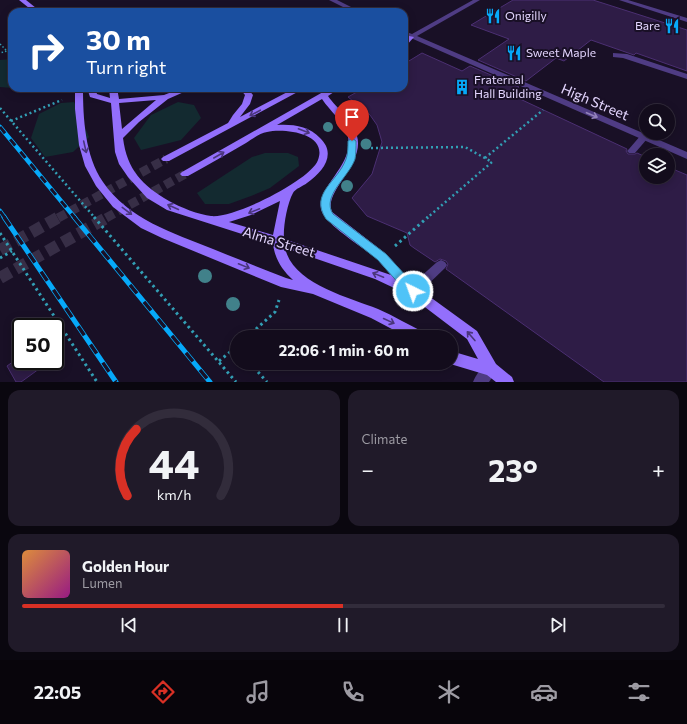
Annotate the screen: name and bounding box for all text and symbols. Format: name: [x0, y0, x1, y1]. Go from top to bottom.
restaurant icon: Onigilly: [484, 7, 502, 25]
place label: Onigilly: [505, 8, 547, 22]
restaurant icon: Bare: [663, 17, 681, 35]
place label: Bare: [635, 18, 660, 32]
text: 30 m: [86, 22, 151, 56]
icon: right: [20, 24, 72, 76]
restaurant icon: Sweet Maple: [505, 44, 523, 62]
place label: Sweet Maple: [526, 45, 596, 59]
text: Turn right: [86, 56, 166, 78]
place label: Fraternal Hall Building: [474, 72, 542, 100]
building icon: Fraternal Hall Building: [453, 78, 471, 96]
street label: High Street: [559, 80, 632, 124]
pin: [335, 100, 369, 141]
map controls: [639, 104, 675, 184]
button: search: [639, 104, 675, 140]
icon: arrive: [341, 106, 363, 128]
one-way arrow: [249, 110, 261, 117]
one-way arrow: [586, 112, 598, 119]
one-way arrow: [298, 128, 310, 136]
one-way arrow: [82, 140, 89, 153]
button: layers: [639, 148, 675, 184]
one-way arrow: [213, 151, 225, 159]
one-way arrow: [167, 203, 179, 210]
one-way arrow: [121, 207, 132, 215]
one-way arrow: [248, 207, 260, 215]
street label: Alma Street: [241, 222, 318, 261]
one-way arrow: [238, 263, 250, 271]
position arrow: [392, 270, 434, 312]
one-way arrow: [372, 271, 384, 278]
speed limit sign: 50: [12, 318, 64, 370]
one-way arrow: [382, 318, 394, 325]
one-way arrow: [466, 331, 475, 341]
text: 22:06 · 1 min · 60 m: [279, 341, 409, 359]
text: Climate: [362, 431, 407, 447]
text: 44: [148, 437, 199, 488]
text: 23°: [488, 451, 538, 488]
text: −: [362, 456, 374, 483]
text: +: [652, 456, 665, 483]
text: km/h: [156, 485, 191, 503]
text: Golden Hour: [82, 557, 169, 575]
text: Lumen: [82, 575, 122, 591]
icon: previous: [118, 614, 140, 636]
icon: pause: [332, 614, 354, 636]
icon: next: [547, 614, 569, 636]
icon: directions: [149, 678, 177, 706]
icon: music: [244, 678, 272, 706]
icon: phone: [339, 678, 367, 706]
icon: climate: [435, 678, 463, 706]
icon: car: [530, 678, 558, 706]
icon: filters: [625, 678, 653, 706]
text: 22:05: [34, 681, 81, 703]

